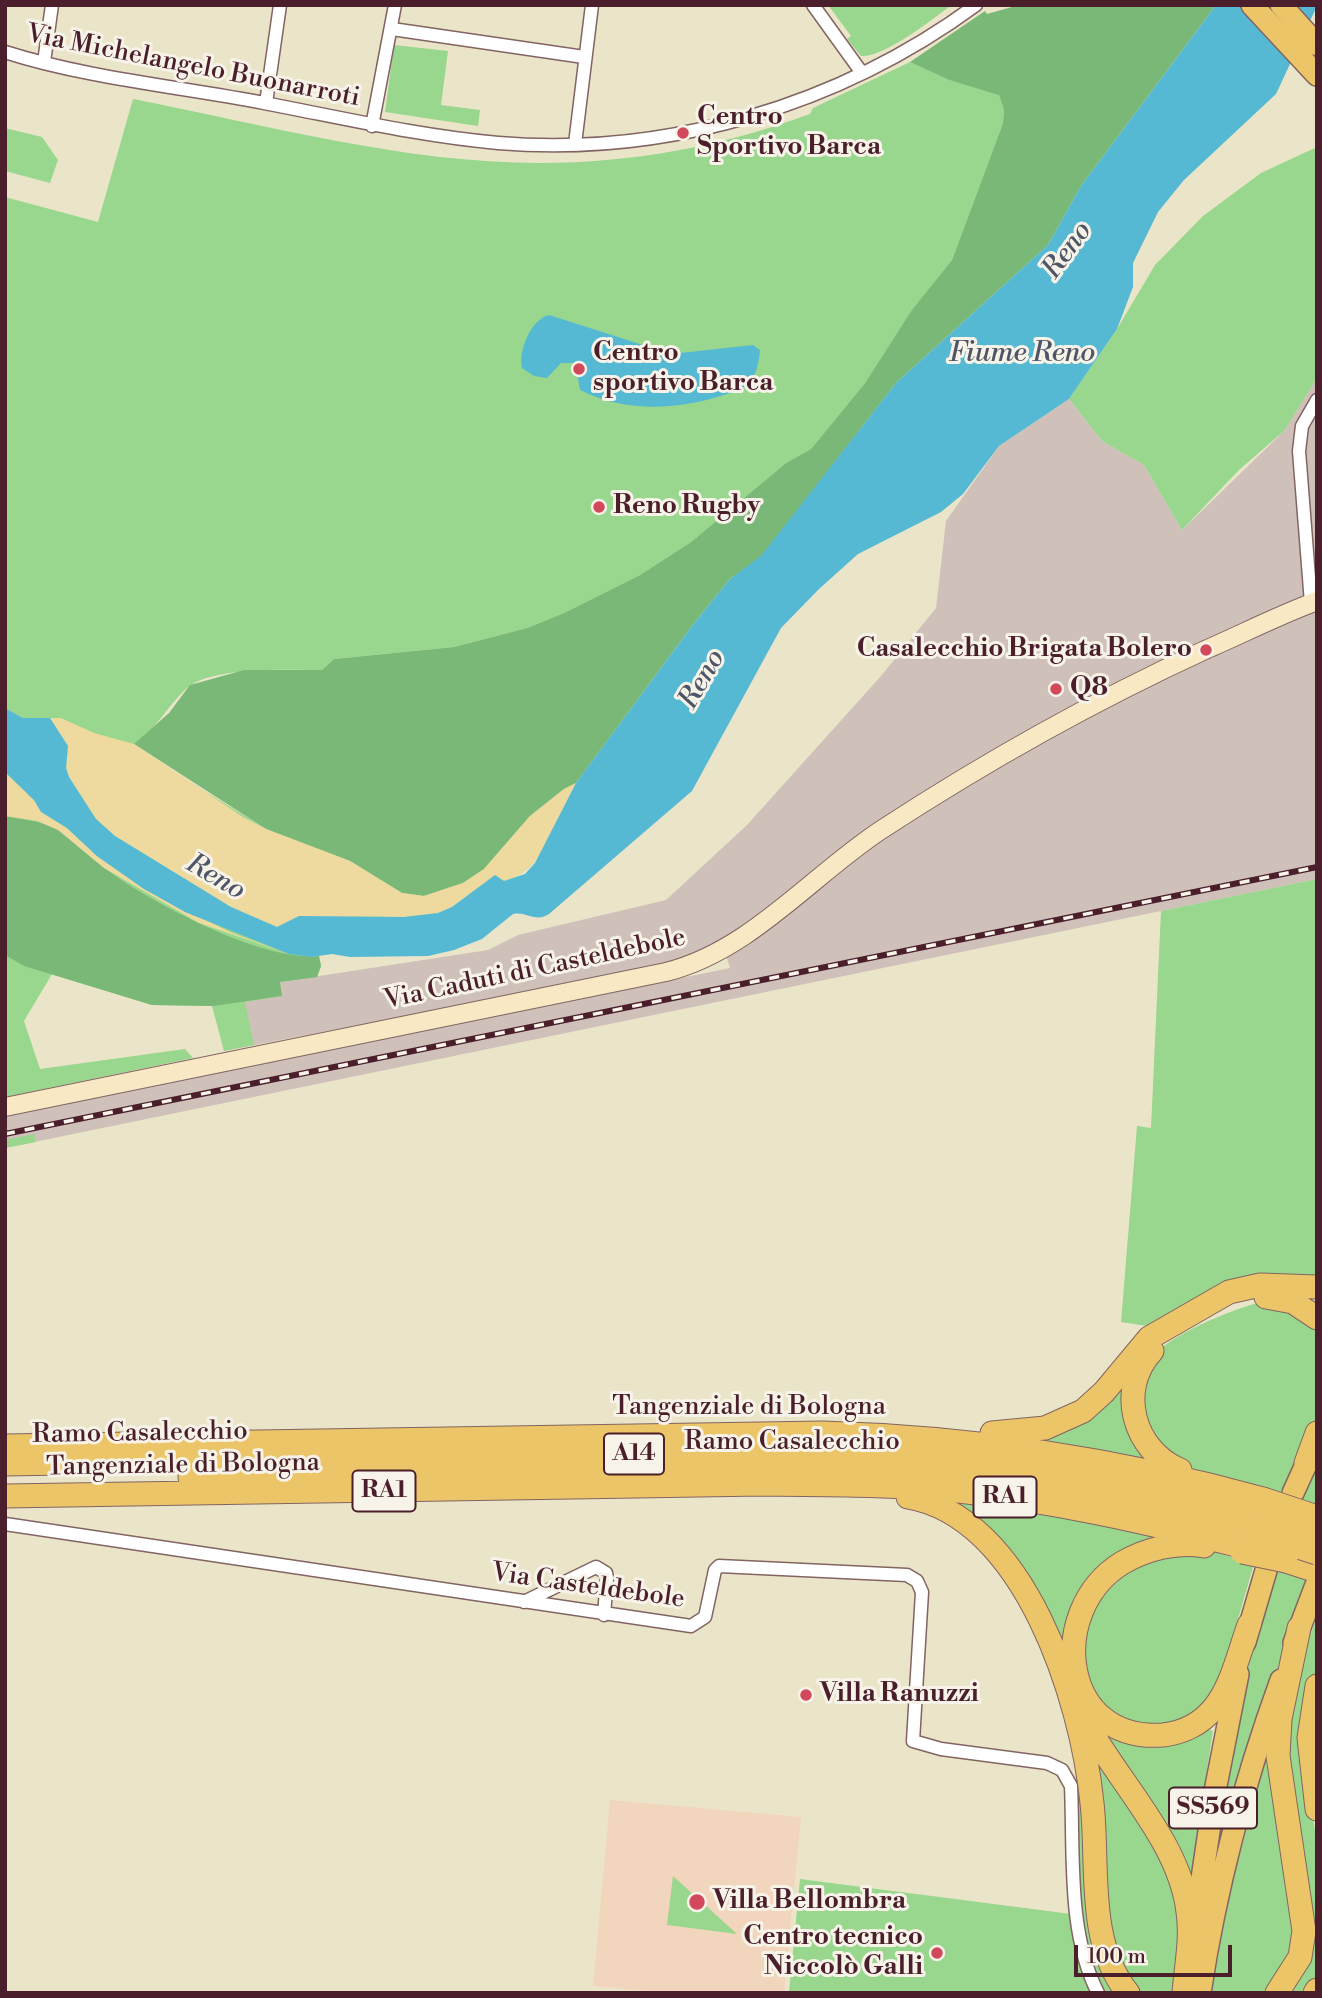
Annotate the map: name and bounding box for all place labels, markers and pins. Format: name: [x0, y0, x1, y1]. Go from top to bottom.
place label: Centro Sportivo Barca: [697, 102, 881, 164]
marker: Centro Sportivo Barca: [675, 125, 691, 141]
place label: Centro sportivo Barca: [593, 338, 773, 400]
marker: Centro sportivo Barca: [571, 361, 587, 377]
place label: Reno Rugby: [613, 491, 760, 523]
marker: Reno Rugby: [591, 499, 607, 515]
place label: Casalecchio Brigata Bolero: [857, 634, 1192, 666]
marker: Casalecchio Brigata Bolero: [1198, 642, 1214, 658]
place label: Q8: [1070, 673, 1108, 705]
marker: Q8: [1048, 681, 1064, 697]
place label: Villa Ranuzzi: [820, 1679, 979, 1711]
marker: Villa Ranuzzi: [798, 1687, 814, 1703]
place label: Villa Bellombra: [713, 1886, 906, 1918]
marker: Villa Bellombra: [687, 1892, 707, 1912]
place label: Centro tecnico Niccolò Galli: [743, 1922, 923, 1983]
marker: Centro tecnico Niccolò Galli: [929, 1945, 945, 1961]

